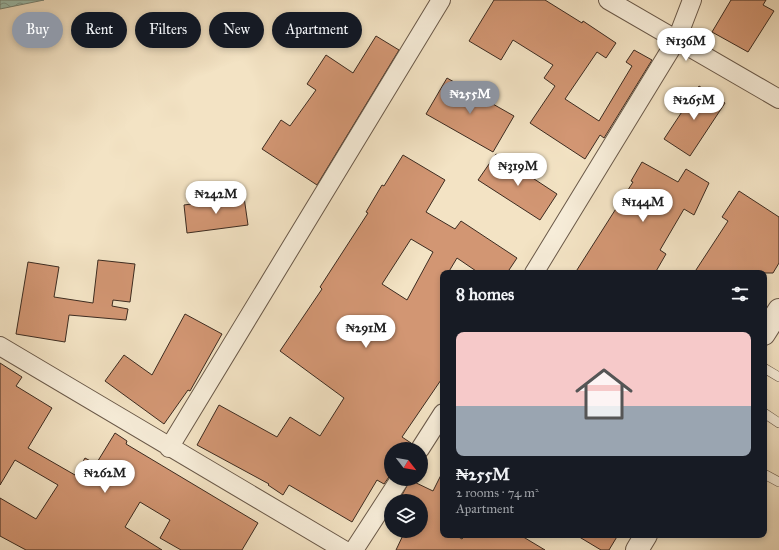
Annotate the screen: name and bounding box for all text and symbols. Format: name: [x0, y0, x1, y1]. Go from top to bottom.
chip: Buy: [12, 12, 63, 48]
chip: Rent: [71, 12, 127, 48]
chip: Filters: [135, 12, 201, 48]
chip: New: [209, 12, 264, 48]
chip: Apartment: [272, 12, 362, 48]
pin: ₦136M: [658, 28, 714, 62]
text: ₦136M: [666, 33, 706, 49]
pin: ₦255M: [442, 81, 498, 115]
text: ₦255M: [449, 86, 491, 102]
pin: ₦265M: [666, 87, 722, 121]
text: ₦265M: [673, 92, 715, 108]
pin: ₦319M: [490, 153, 546, 187]
text: ₦319M: [498, 158, 538, 174]
pin: ₦242M: [188, 181, 244, 215]
text: ₦242M: [195, 186, 237, 202]
pin: ₦144M: [615, 189, 671, 223]
text: ₦144M: [622, 194, 664, 210]
icon: filters: [729, 283, 751, 305]
text: 8 homes: [456, 284, 514, 305]
pin: ₦291M: [338, 315, 394, 349]
text: ₦291M: [345, 320, 387, 336]
icon: home: [568, 358, 640, 430]
north arrow: [384, 442, 428, 486]
map controls: [384, 442, 428, 538]
pin: ₦262M: [77, 460, 133, 494]
text: ₦255M: [456, 464, 510, 485]
text: ₦262M: [84, 465, 126, 481]
text: 2 rooms · 74 m²: [456, 485, 539, 501]
button: layers: [384, 494, 428, 538]
text: Apartment: [456, 501, 514, 517]

